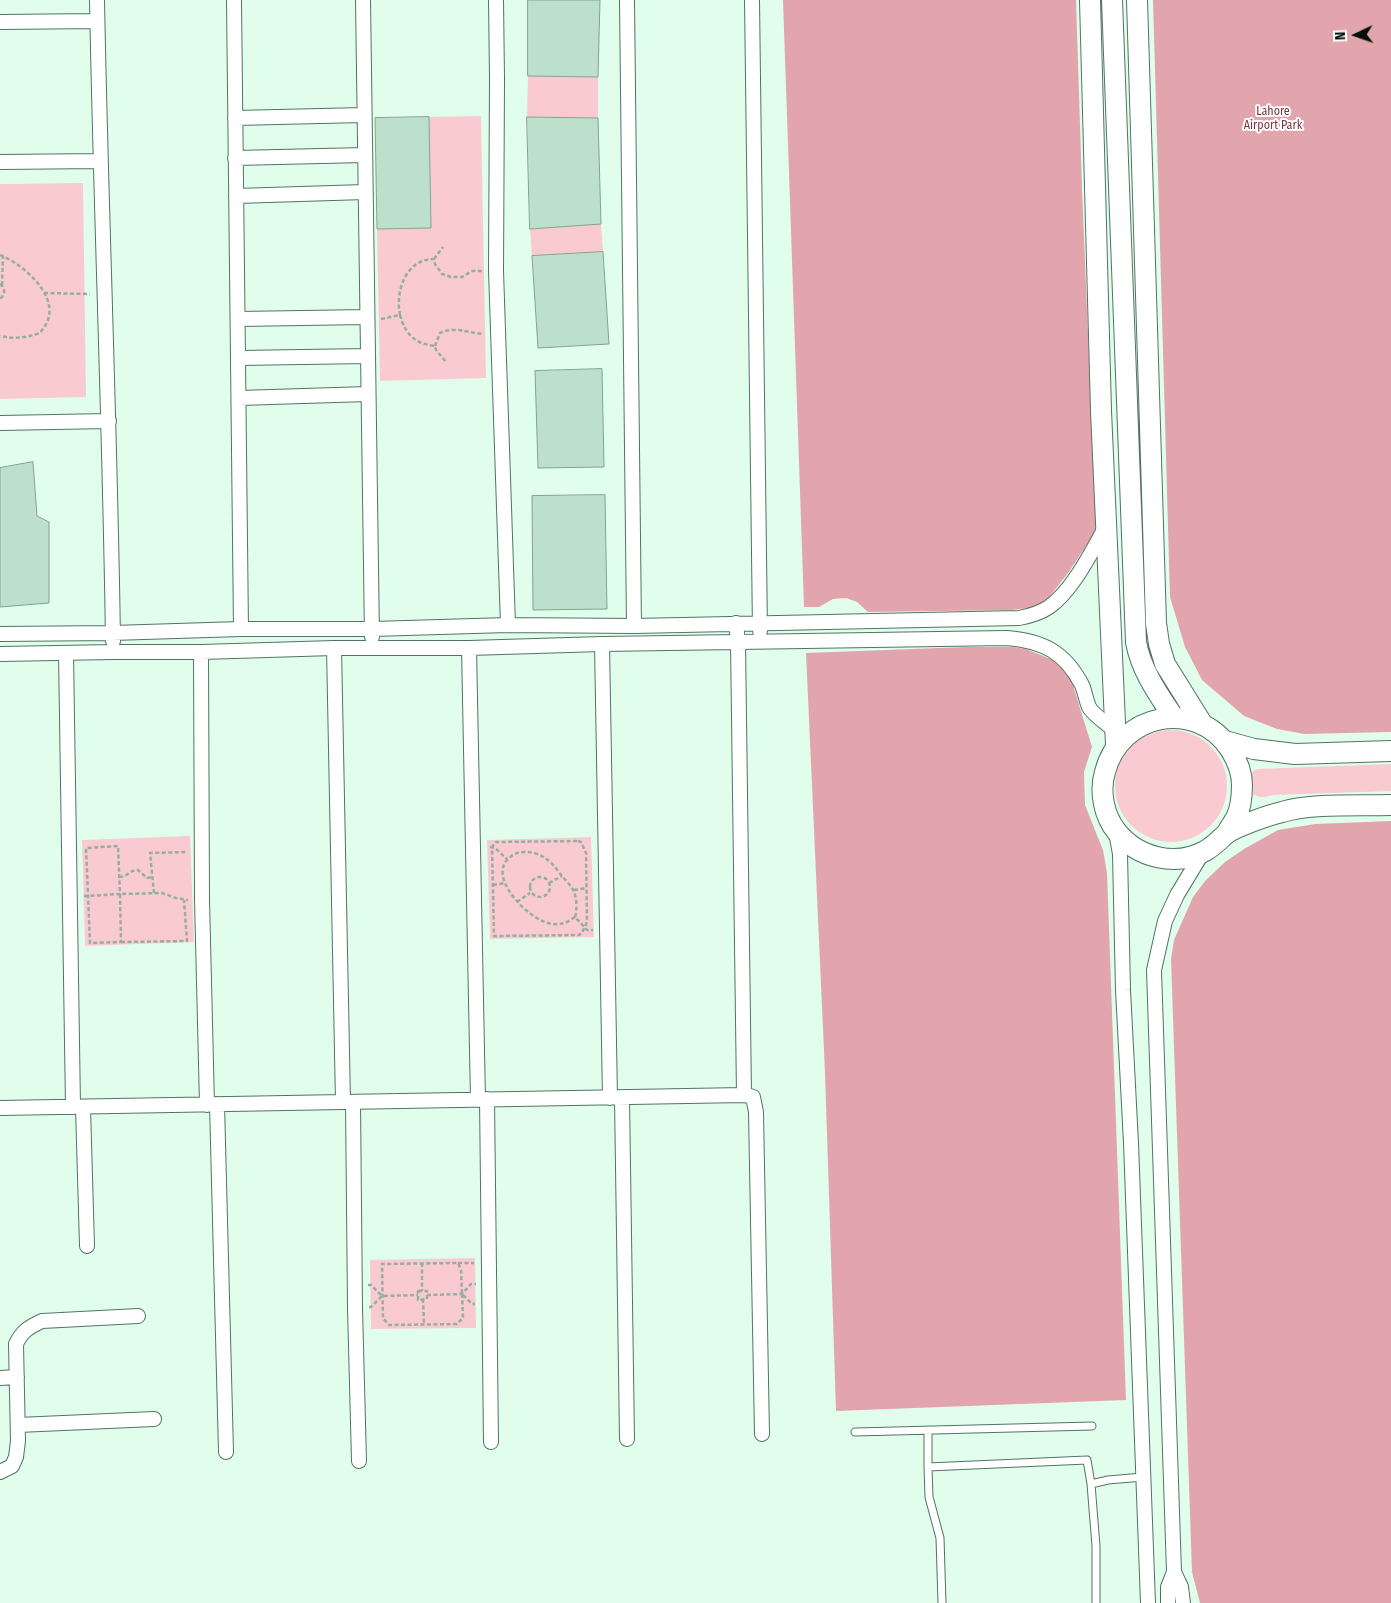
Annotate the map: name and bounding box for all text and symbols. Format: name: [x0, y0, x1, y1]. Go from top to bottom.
north arrow: [1331, 10, 1381, 60]
text: N: [1332, 31, 1349, 40]
park label: Lahore Airport Park: [1244, 105, 1302, 133]

